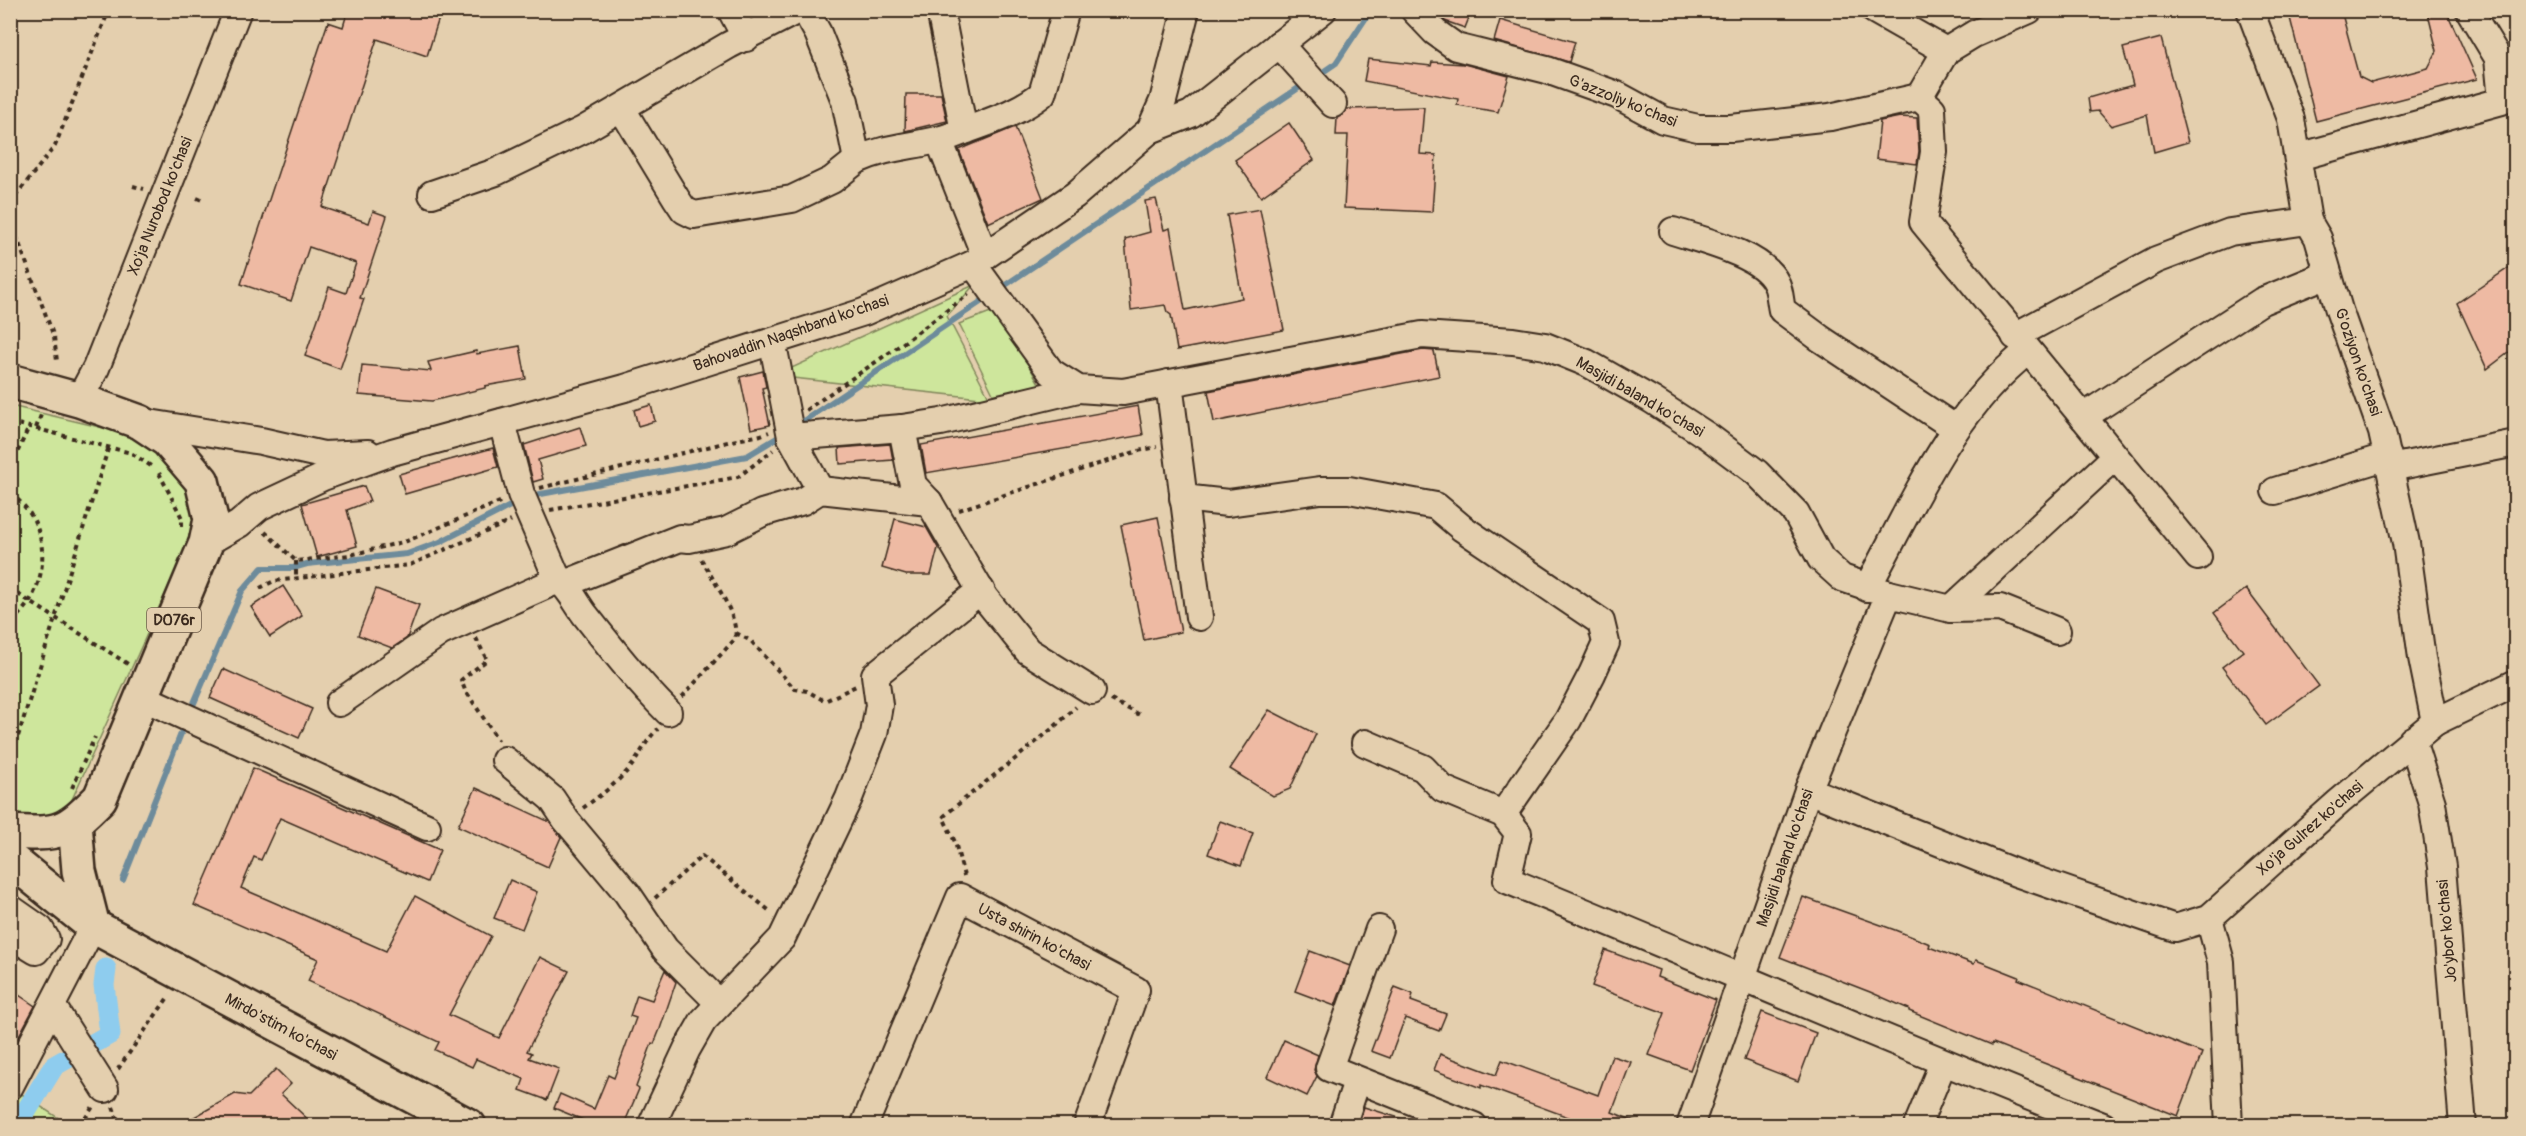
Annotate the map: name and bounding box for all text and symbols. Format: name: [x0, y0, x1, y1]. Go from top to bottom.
street label: G'azzoliy ko'chasi: [1566, 70, 1680, 132]
street label: Xo'ja Nurobod ko'chasi: [123, 134, 197, 278]
street label: Bahovaddin Naqshband ko'chasi: [691, 290, 891, 376]
street label: G'oziyon ko'chasi: [2330, 305, 2386, 419]
street label: Masjidi baland ko'chasi: [1572, 352, 1708, 442]
road number: D076r: [147, 608, 201, 632]
street label: Xo'ja Gulrez ko'chasi: [2253, 776, 2367, 880]
street label: Masjidi baland ko'chasi: [1752, 786, 1818, 930]
street label: Jo'ybor ko'chasi: [2433, 878, 2461, 983]
street label: Usta shirin ko'chasi: [974, 899, 1094, 975]
street label: Mirdo'stim ko'chasi: [221, 989, 341, 1065]

